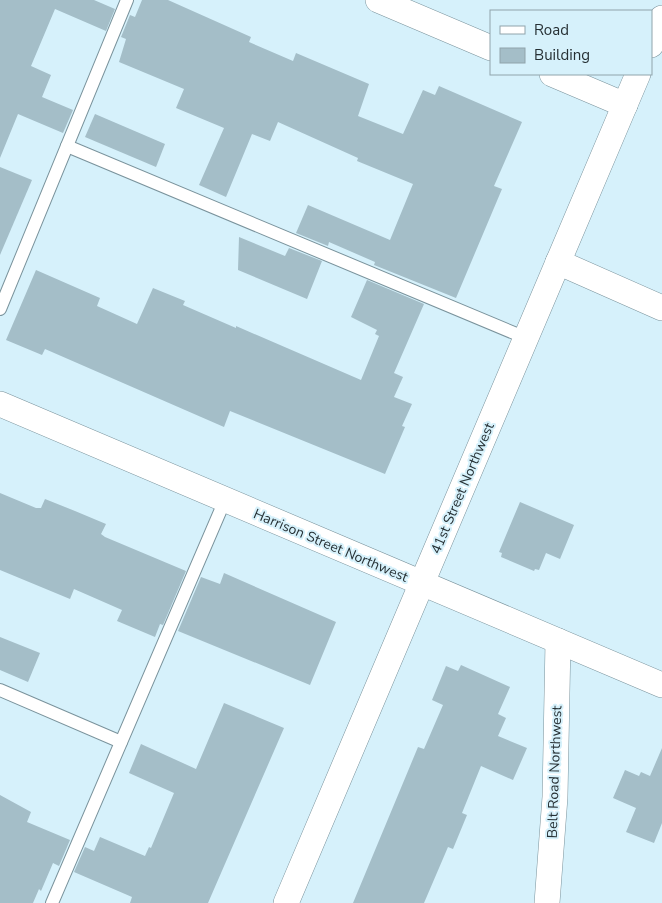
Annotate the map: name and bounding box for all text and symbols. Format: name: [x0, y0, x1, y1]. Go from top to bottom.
legend: [490, 10, 652, 75]
text: Road: [534, 20, 569, 40]
text: Building: [534, 45, 590, 65]
street label: 41st Street Northwest: [426, 420, 499, 557]
street label: Harrison Street Northwest: [251, 504, 411, 587]
street label: Belt Road Northwest: [543, 705, 566, 839]

